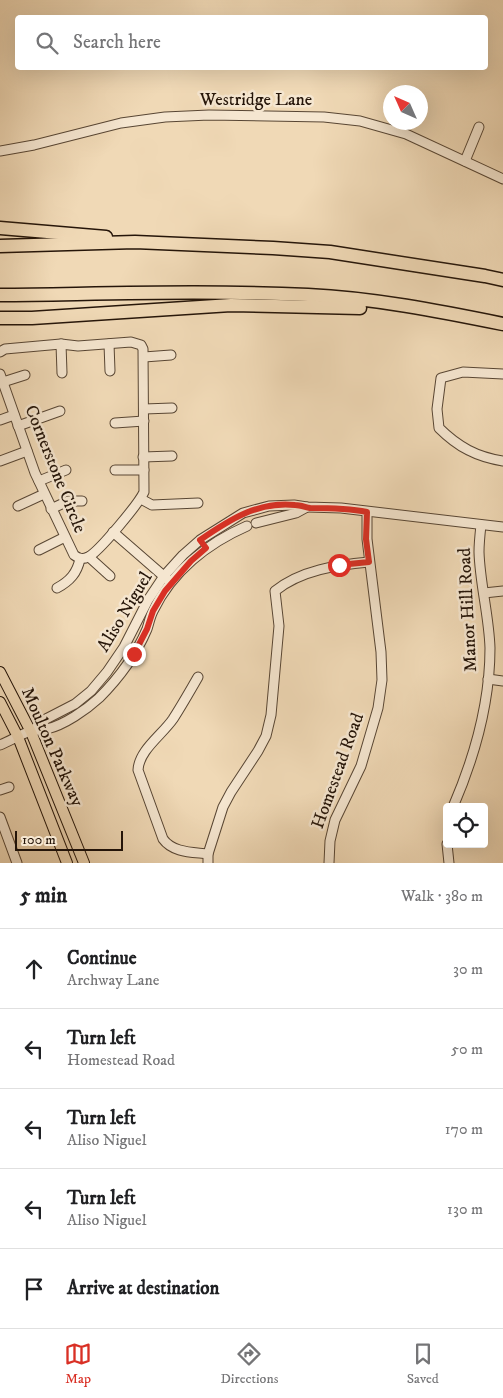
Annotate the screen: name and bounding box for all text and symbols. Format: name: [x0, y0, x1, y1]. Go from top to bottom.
search box: [15, 15, 488, 70]
icon: search: [33, 29, 61, 57]
text: Search here: [73, 31, 161, 54]
north arrow: [383, 85, 428, 130]
street label: Westridge Lane: [199, 89, 312, 111]
street label: Cornerstone Circle: [19, 402, 91, 536]
street label: Manor Hill Road: [454, 547, 482, 673]
route start: [328, 554, 351, 577]
street label: Aliso Niguel: [93, 568, 158, 656]
route end: [123, 643, 146, 666]
street label: Moulton Parkway: [16, 684, 88, 810]
street label: Homestead Road: [307, 710, 369, 832]
map controls: [443, 803, 488, 848]
button: locate: [443, 803, 488, 848]
scale bar: [15, 828, 122, 851]
text: 100 m: [22, 831, 56, 849]
text: 5 min: [20, 883, 67, 909]
text: Walk · 380 m: [401, 886, 483, 906]
text: Continue: [67, 947, 137, 970]
icon: ahead: [20, 955, 48, 983]
text: 30 m: [453, 959, 483, 979]
text: Archway Lane: [67, 970, 159, 990]
text: Turn left: [67, 1027, 136, 1050]
icon: left: [20, 1035, 48, 1063]
text: 50 m: [451, 1039, 483, 1059]
text: Homestead Road: [67, 1050, 175, 1070]
text: Turn left: [67, 1107, 136, 1130]
icon: left: [20, 1115, 48, 1143]
text: 170 m: [445, 1119, 483, 1139]
text: Aliso Niguel: [67, 1130, 146, 1150]
text: Turn left: [67, 1187, 136, 1210]
icon: left: [20, 1195, 48, 1223]
text: 130 m: [447, 1199, 483, 1219]
text: Aliso Niguel: [67, 1210, 146, 1230]
icon: arrive: [20, 1275, 48, 1303]
text: Arrive at destination: [67, 1277, 219, 1300]
tab: Map: [64, 1340, 92, 1388]
tab: Directions: [220, 1340, 278, 1388]
tab: Saved: [407, 1340, 439, 1388]

